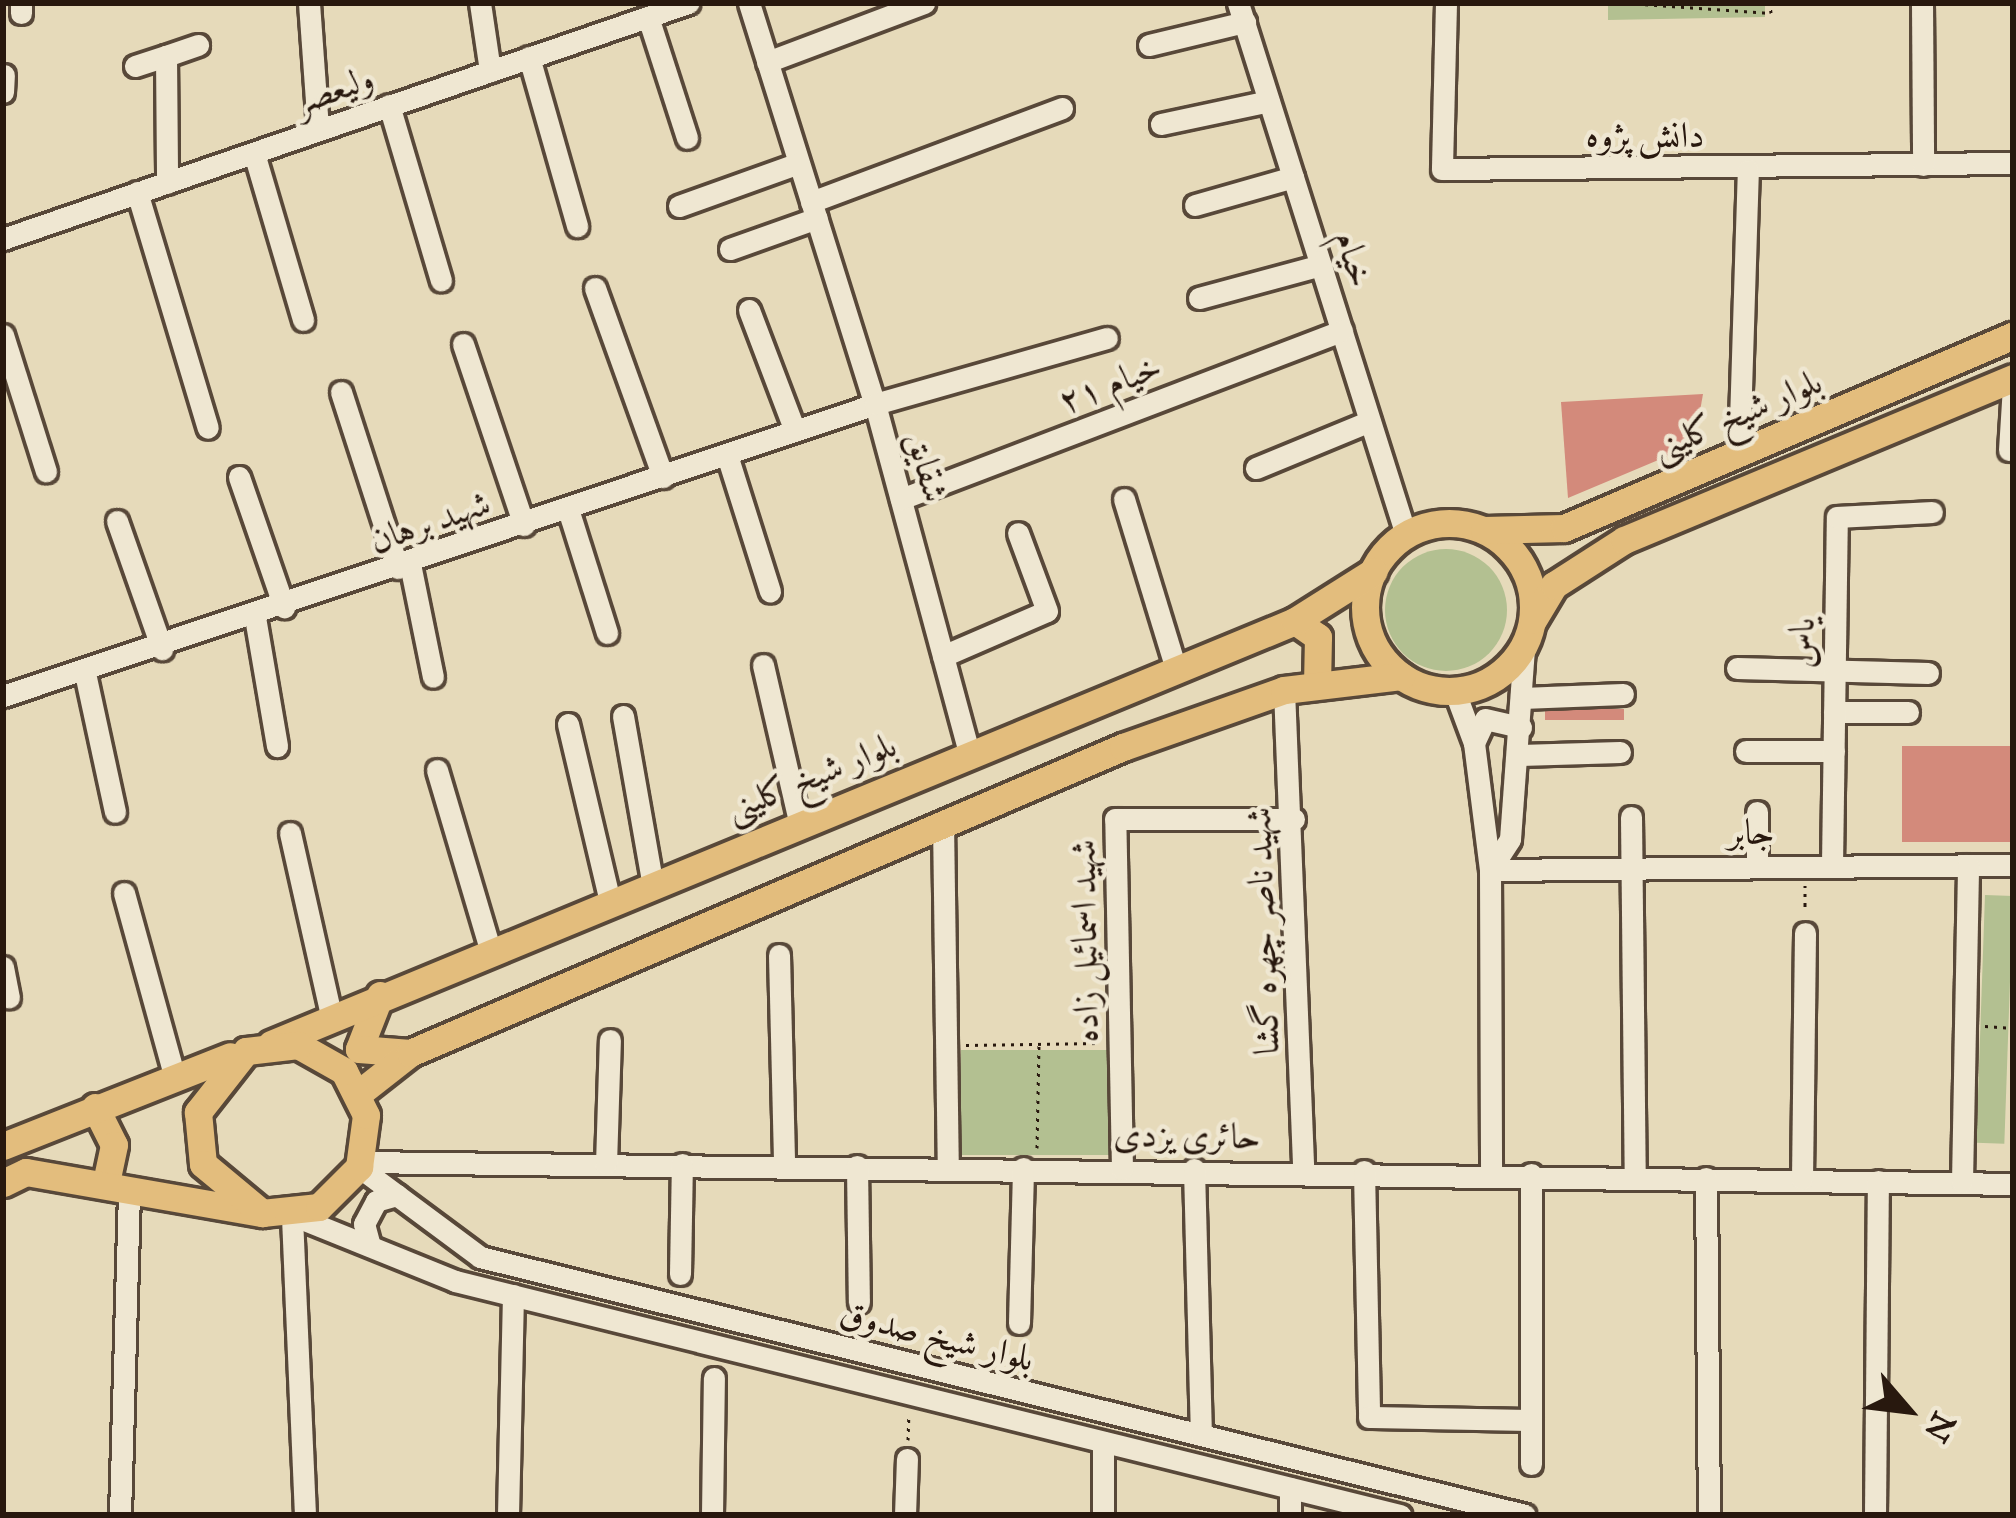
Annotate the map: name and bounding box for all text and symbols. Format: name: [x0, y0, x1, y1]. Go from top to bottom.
street label: ولیعصر: [289, 56, 379, 124]
street label: دانش پژوه: [1585, 114, 1705, 158]
street label: خیام: [1325, 225, 1383, 293]
street label: خیام ۲۱: [1052, 345, 1168, 423]
street label: بلوار شیخ کلینی: [1646, 360, 1828, 470]
street label: شقایق: [897, 427, 957, 507]
street label: شهید برهان: [364, 481, 496, 563]
street label: یاس: [1780, 617, 1824, 669]
street label: بلوار شیخ کلینی: [719, 723, 903, 831]
street label: شهید ناصر چهره گشا: [1237, 806, 1289, 1056]
street label: جابر: [1727, 811, 1775, 855]
street label: شهید اسمائیل زاده: [1062, 839, 1108, 1043]
street label: حائری یزدی: [1113, 1113, 1261, 1159]
street label: بلوار شیخ صدوق: [835, 1291, 1039, 1381]
north arrow: [1848, 1350, 1968, 1470]
text: N: [1916, 1405, 1964, 1449]

